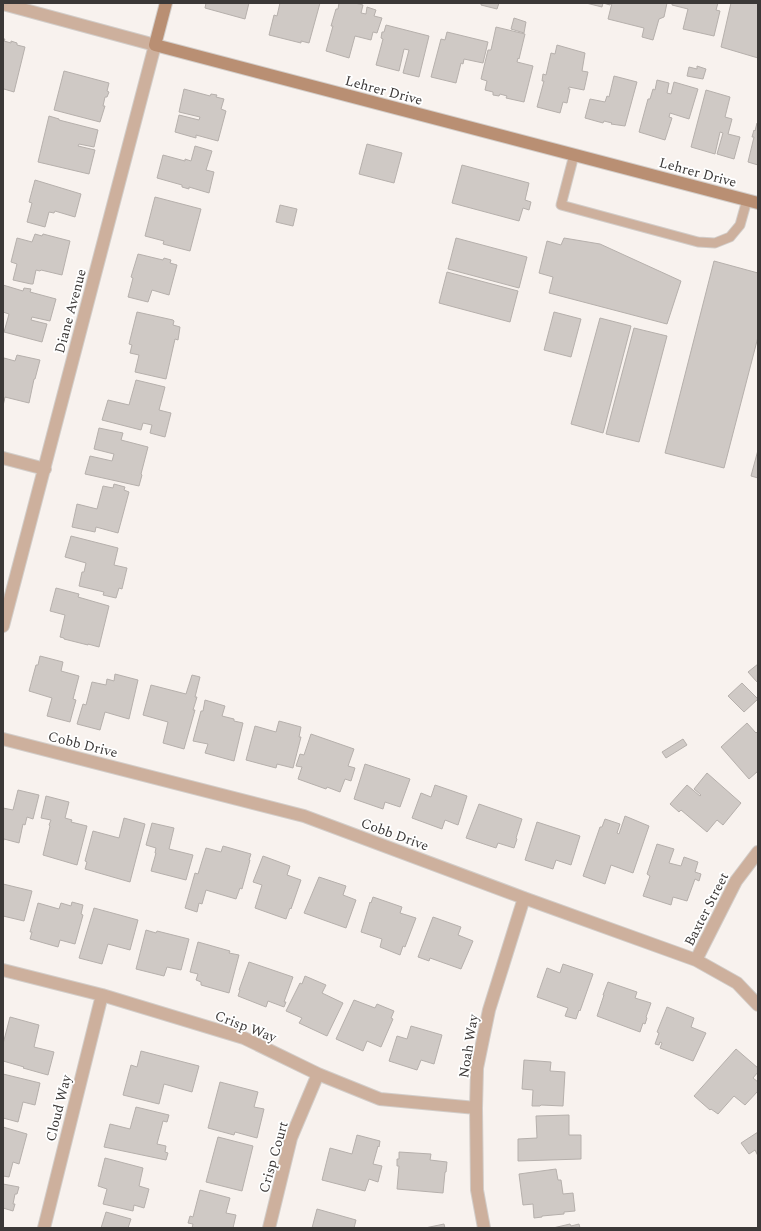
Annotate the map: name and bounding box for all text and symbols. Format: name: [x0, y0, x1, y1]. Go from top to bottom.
street label: Lehrer Drive: [343, 70, 425, 111]
street label: Lehrer Drive: [657, 152, 739, 193]
street label: Diane Avenue: [49, 266, 92, 356]
street label: Cobb Drive: [46, 726, 120, 763]
street label: Cobb Drive: [358, 812, 432, 857]
street label: Baxter Street: [679, 869, 734, 950]
street label: Crisp Way: [212, 1005, 281, 1048]
street label: Noah Way: [453, 1011, 484, 1079]
street label: Cloud Way: [40, 1071, 77, 1144]
street label: Crisp Court: [253, 1119, 294, 1195]

